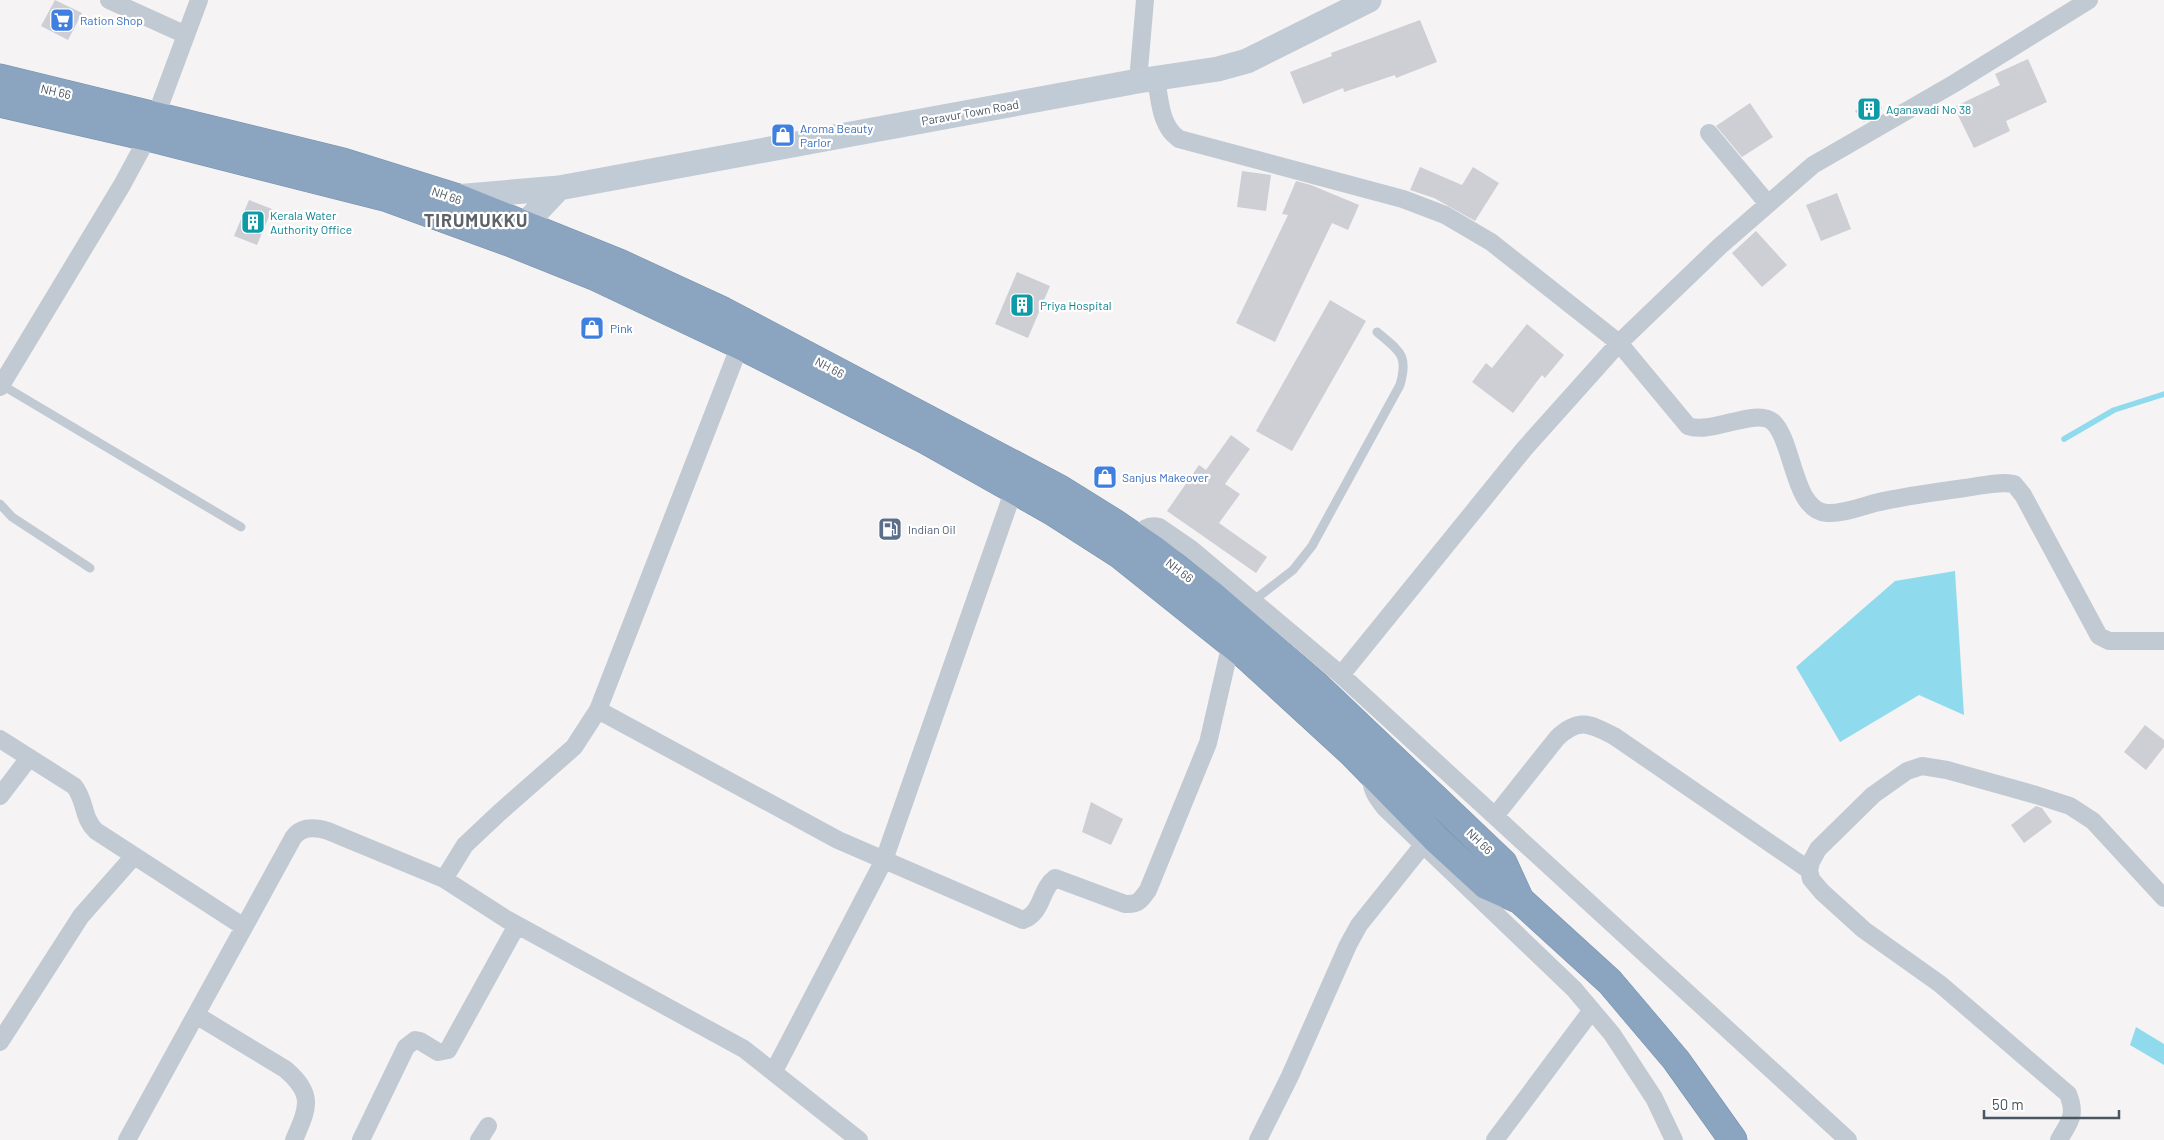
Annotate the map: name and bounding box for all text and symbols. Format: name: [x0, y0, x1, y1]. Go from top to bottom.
supermarket icon: Ration Shop: [49, 7, 75, 33]
place label: Ration Shop: [80, 13, 143, 27]
street label: NH 66: [39, 81, 73, 101]
building icon: Aganavadi No 38: [1856, 96, 1882, 122]
street label: Paravur Town Road: [920, 97, 1020, 127]
place label: Aganavadi No 38: [1886, 102, 1971, 116]
place label: Aroma Beauty Parlor: [800, 121, 873, 149]
shop icon: Aroma Beauty Parlor: [770, 122, 796, 148]
street label: NH 66: [430, 183, 464, 207]
place label: Kerala Water Authority Office: [270, 208, 352, 236]
building icon: Kerala Water Authority Office: [240, 209, 266, 235]
district label: TIRUMUKKU: [424, 209, 528, 231]
building icon: Priya Hospital: [1009, 292, 1035, 318]
place label: Priya Hospital: [1040, 298, 1112, 312]
shop icon: Pink: [579, 315, 605, 341]
place label: Pink: [610, 321, 633, 335]
street label: NH 66: [813, 354, 847, 380]
shop icon: Sanjus Makeover: [1092, 464, 1118, 490]
place label: Sanjus Makeover: [1122, 470, 1209, 484]
fuel station icon: Indian Oil: [877, 516, 903, 542]
place label: Indian Oil: [908, 522, 955, 536]
street label: NH 66: [1164, 555, 1196, 585]
street label: NH 66: [1464, 825, 1496, 857]
scale bar: [1984, 1088, 2119, 1120]
text: 50 m: [1992, 1095, 2024, 1113]

